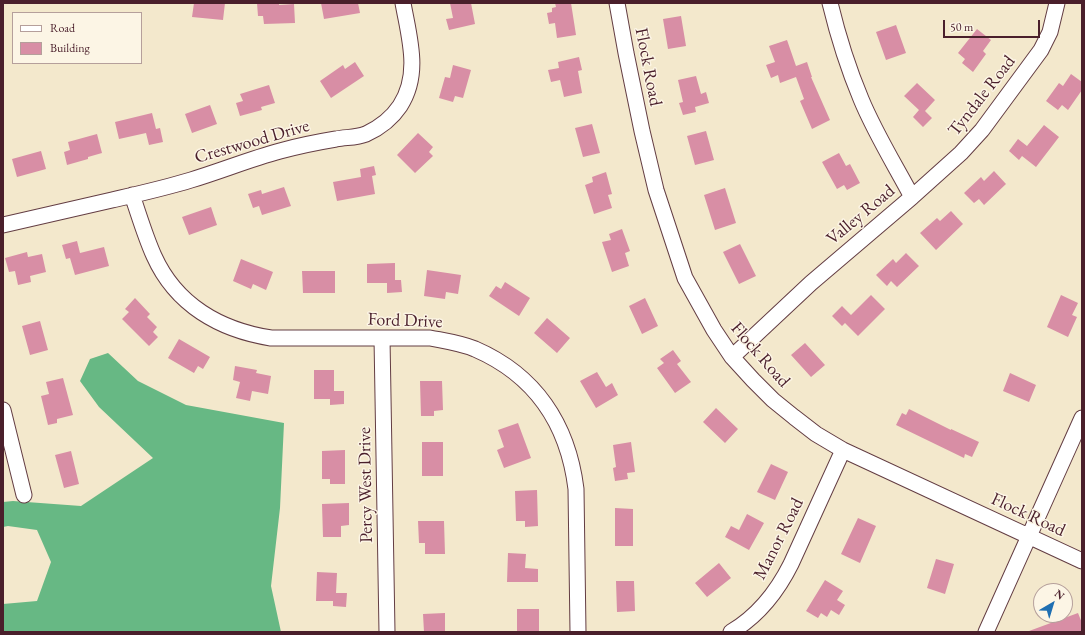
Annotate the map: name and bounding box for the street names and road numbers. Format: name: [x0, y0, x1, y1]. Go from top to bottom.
street label: Flock Road: [630, 26, 666, 108]
street label: Tyndale Road: [944, 51, 1020, 141]
street label: Crestwood Drive: [192, 115, 312, 169]
street label: Valley Road: [823, 180, 899, 250]
street label: Ford Drive: [367, 309, 443, 333]
street label: Flock Road: [726, 318, 794, 392]
street label: Percy West Drive: [354, 427, 378, 543]
street label: Flock Road: [987, 488, 1069, 542]
street label: Manor Road: [749, 495, 809, 583]

